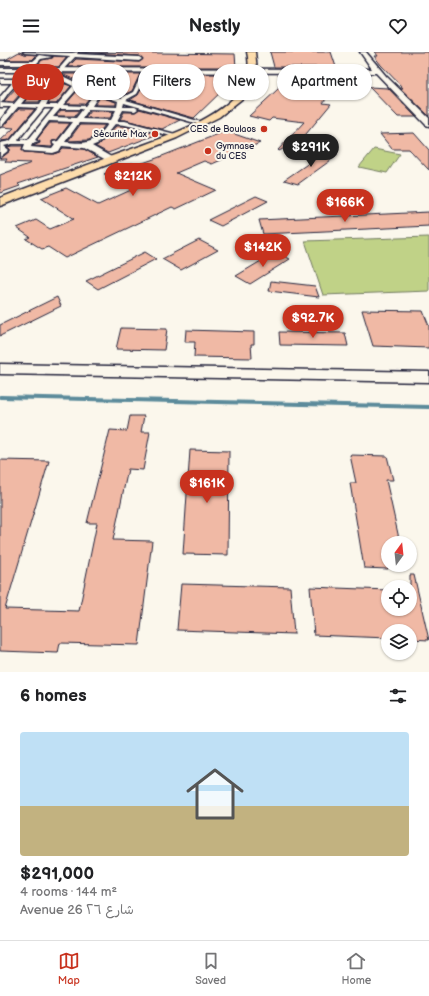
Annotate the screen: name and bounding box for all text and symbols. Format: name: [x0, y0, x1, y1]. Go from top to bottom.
icon: menu: [20, 15, 42, 37]
icon: heart: [387, 15, 409, 37]
text: Nestly: [189, 16, 240, 37]
chip: Buy: [12, 64, 64, 100]
chip: Rent: [72, 64, 130, 100]
chip: Filters: [138, 64, 205, 100]
chip: New: [213, 64, 269, 100]
chip: Apartment: [277, 64, 372, 100]
place label: CES de Boulaos: [190, 124, 257, 135]
marker: CES de Boulaos: [259, 124, 269, 134]
place label: Sécurité Max: [94, 129, 148, 140]
marker: Sécurité Max: [150, 129, 160, 139]
pin: $291K: [283, 134, 339, 168]
text: $291K: [292, 139, 330, 155]
place label: Gymnase du CES: [216, 141, 255, 162]
marker: Gymnase du CES: [203, 146, 213, 156]
pin: $212K: [105, 163, 161, 197]
text: $212K: [114, 168, 152, 184]
pin: $166K: [317, 189, 373, 223]
text: $166K: [326, 194, 364, 210]
pin: $142K: [235, 234, 291, 268]
text: $142K: [244, 239, 282, 255]
pin: $92.7K: [280, 305, 346, 339]
text: $92.7K: [292, 310, 334, 326]
pin: $161K: [179, 470, 235, 504]
text: $161K: [189, 475, 225, 491]
north arrow: [381, 536, 417, 572]
map controls: [381, 536, 417, 660]
button: locate: [381, 580, 417, 616]
button: layers: [381, 624, 417, 660]
icon: filters: [387, 685, 409, 707]
text: 6 homes: [20, 686, 87, 706]
icon: home: [179, 758, 251, 830]
text: $291,000: [20, 864, 94, 884]
text: 4 rooms · 144 m²: [20, 884, 117, 900]
text: Avenue 26 شارع ٢٦: [20, 902, 134, 918]
tab: Map: [58, 950, 80, 987]
tab: Saved: [195, 950, 226, 987]
tab: Home: [341, 950, 371, 987]

